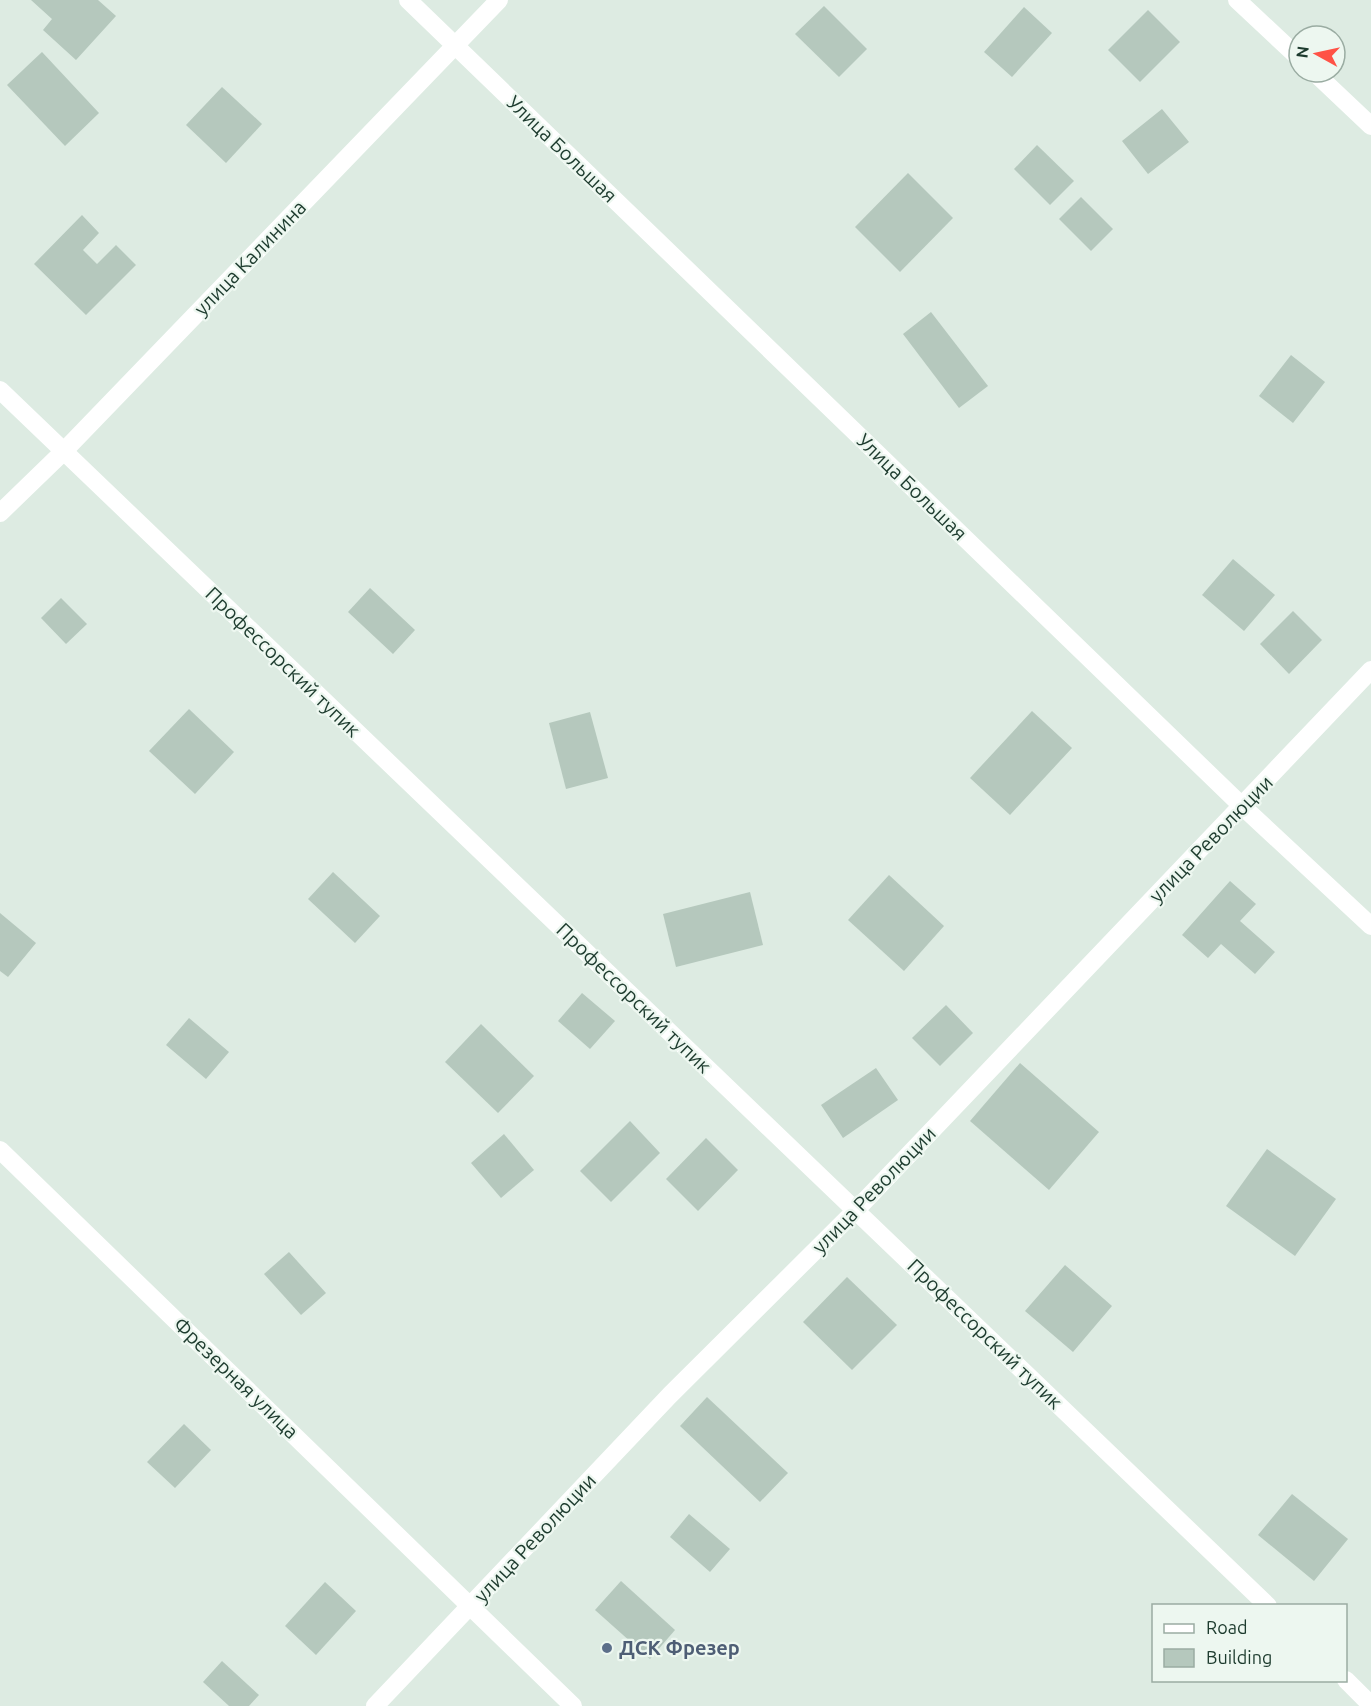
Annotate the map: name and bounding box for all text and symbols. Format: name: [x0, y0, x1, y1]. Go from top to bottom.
north arrow: [1287, 24, 1347, 84]
text: N: [1292, 45, 1312, 59]
street label: Улица Большая: [503, 90, 622, 207]
street label: улица Калинина: [189, 195, 310, 320]
street label: Улица Большая: [853, 428, 972, 545]
street label: Профессорский тупик: [201, 582, 365, 741]
street label: улица Революции: [1144, 770, 1277, 907]
street label: Профессорский тупик: [552, 918, 716, 1077]
street label: улица Революции: [807, 1121, 940, 1258]
street label: Профессорский тупик: [903, 1254, 1067, 1413]
street label: Фрезерная улица: [169, 1312, 303, 1443]
street label: улица Революции: [469, 1469, 600, 1607]
legend: [1152, 1604, 1347, 1682]
text: Road: [1206, 1617, 1248, 1637]
place label: ДСК Фрезер: [619, 1636, 740, 1659]
marker: ДСК Фрезер: [600, 1641, 614, 1655]
text: Building: [1206, 1647, 1272, 1667]

